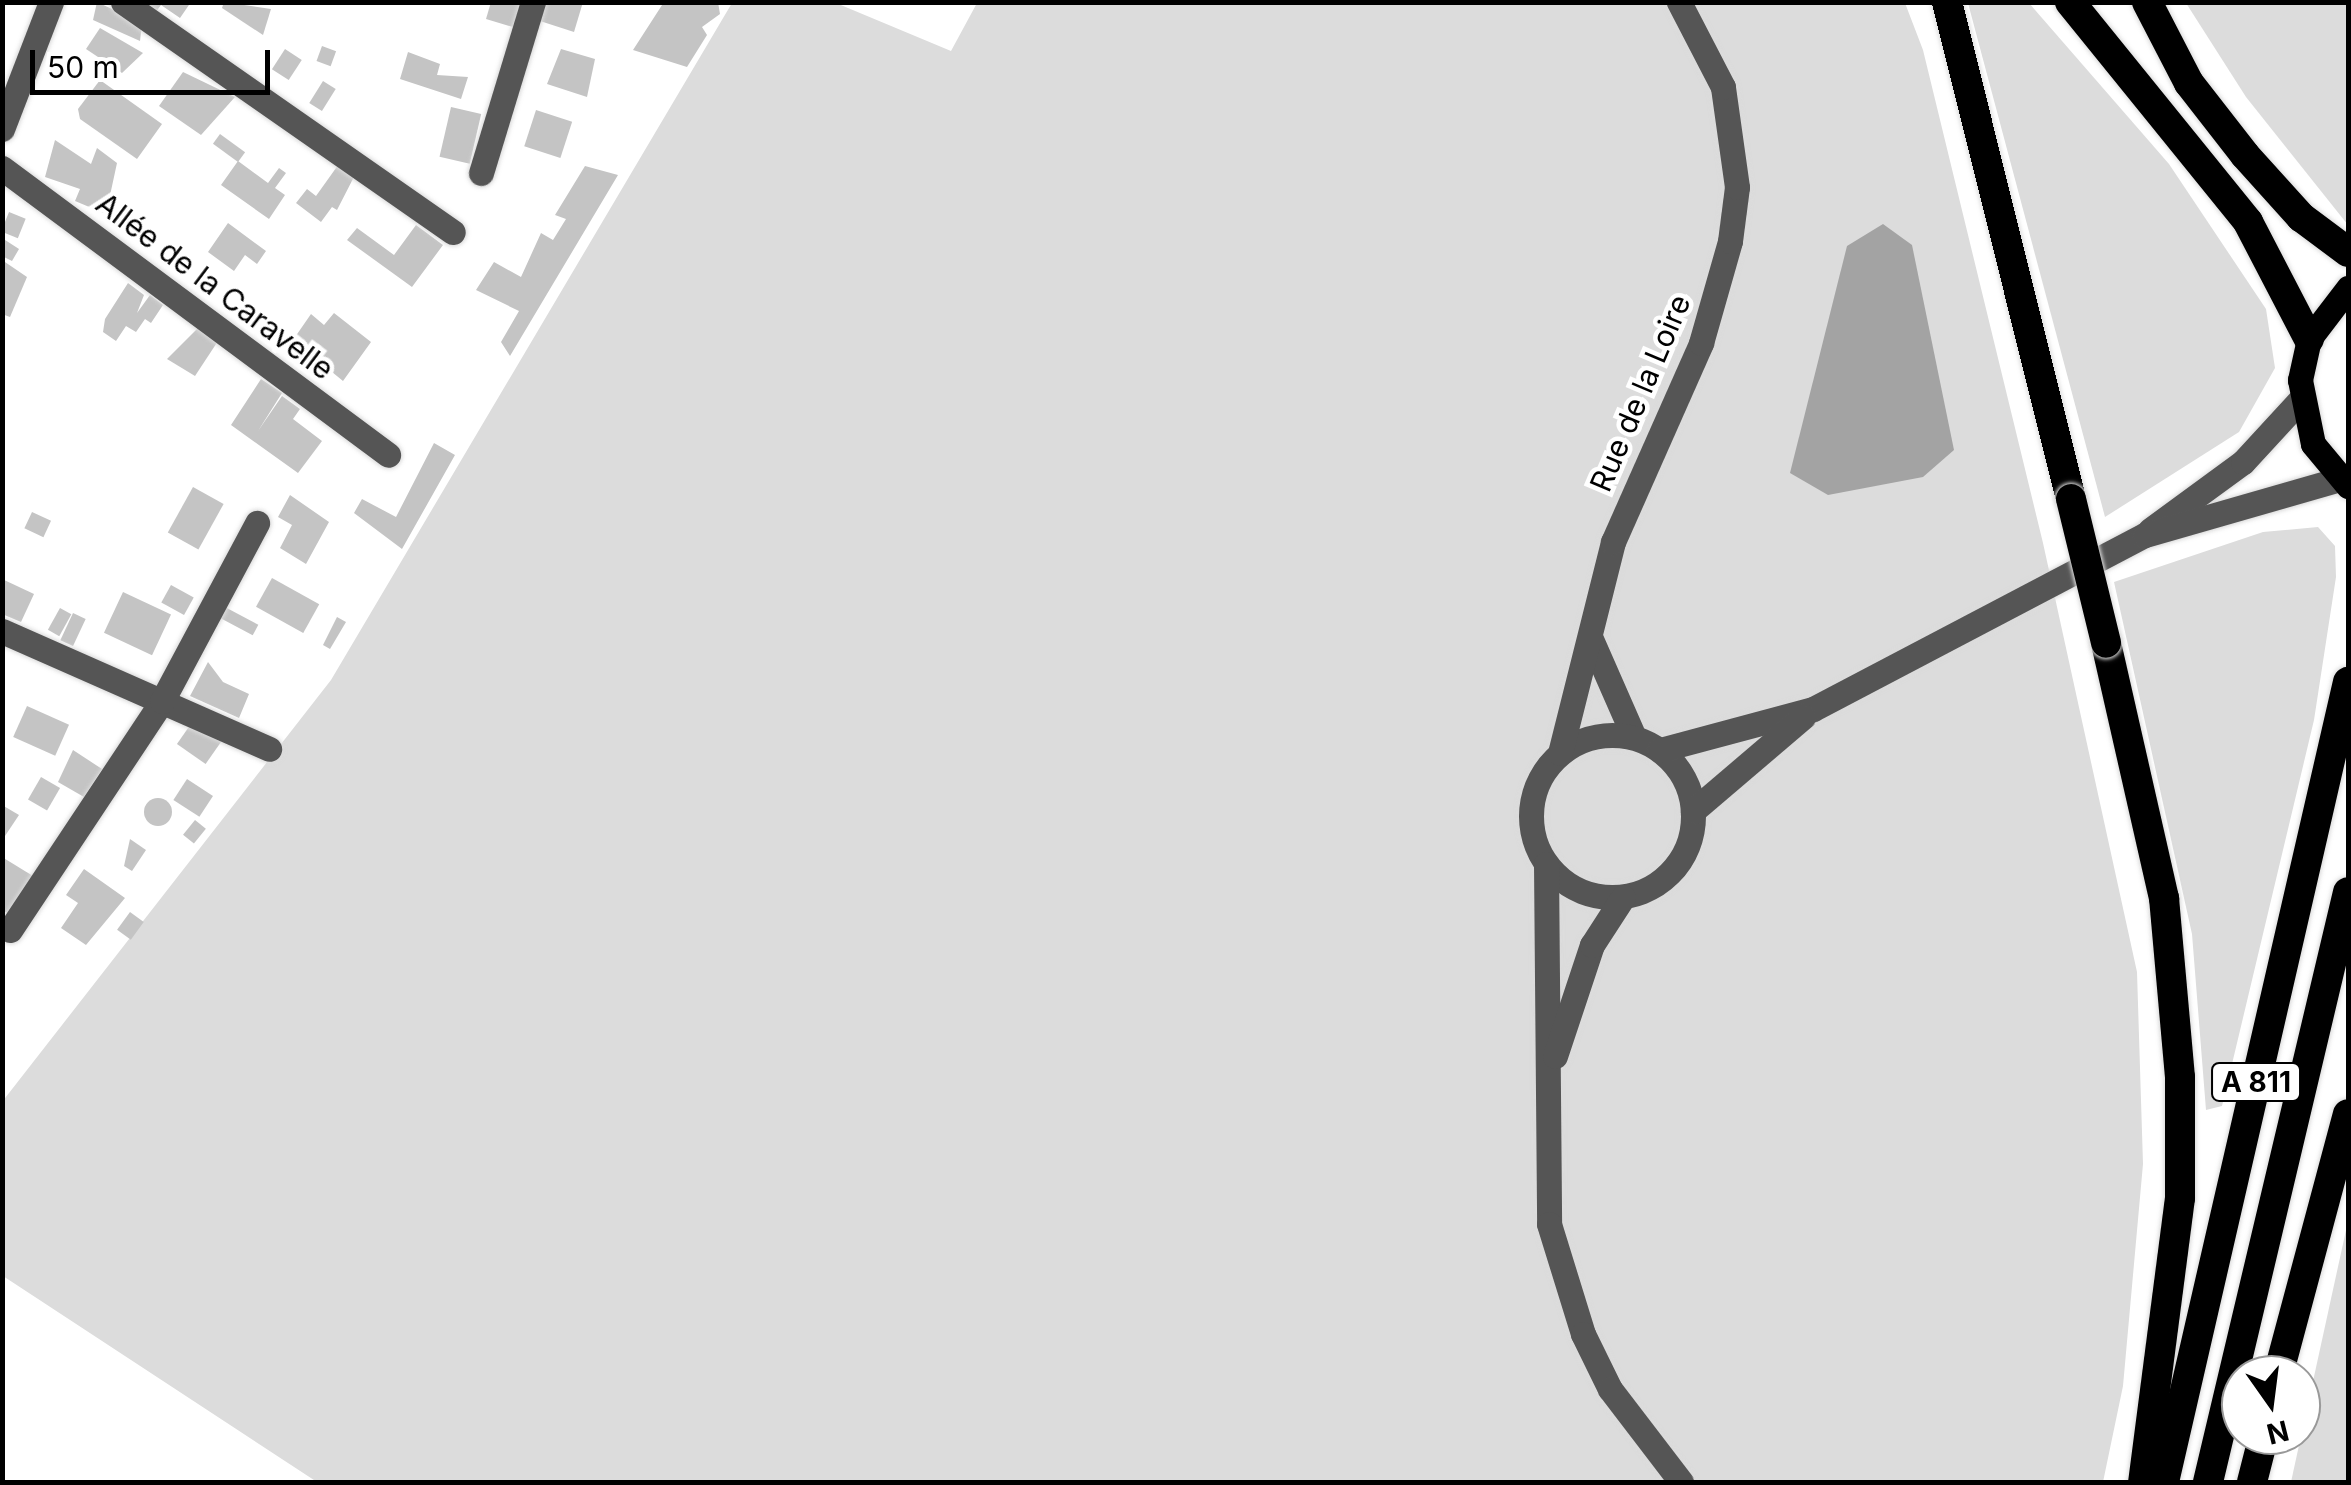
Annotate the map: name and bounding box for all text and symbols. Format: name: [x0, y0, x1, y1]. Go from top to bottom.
scale bar: [35, 30, 275, 92]
text: 50 m: [47, 49, 119, 85]
street label: Allée de la Caravelle: [89, 185, 341, 387]
street label: Rue de la Loire: [1582, 289, 1698, 497]
road number: A 811: [2211, 1059, 2301, 1105]
north arrow: [2221, 1355, 2321, 1455]
text: N: [2263, 1413, 2292, 1451]

